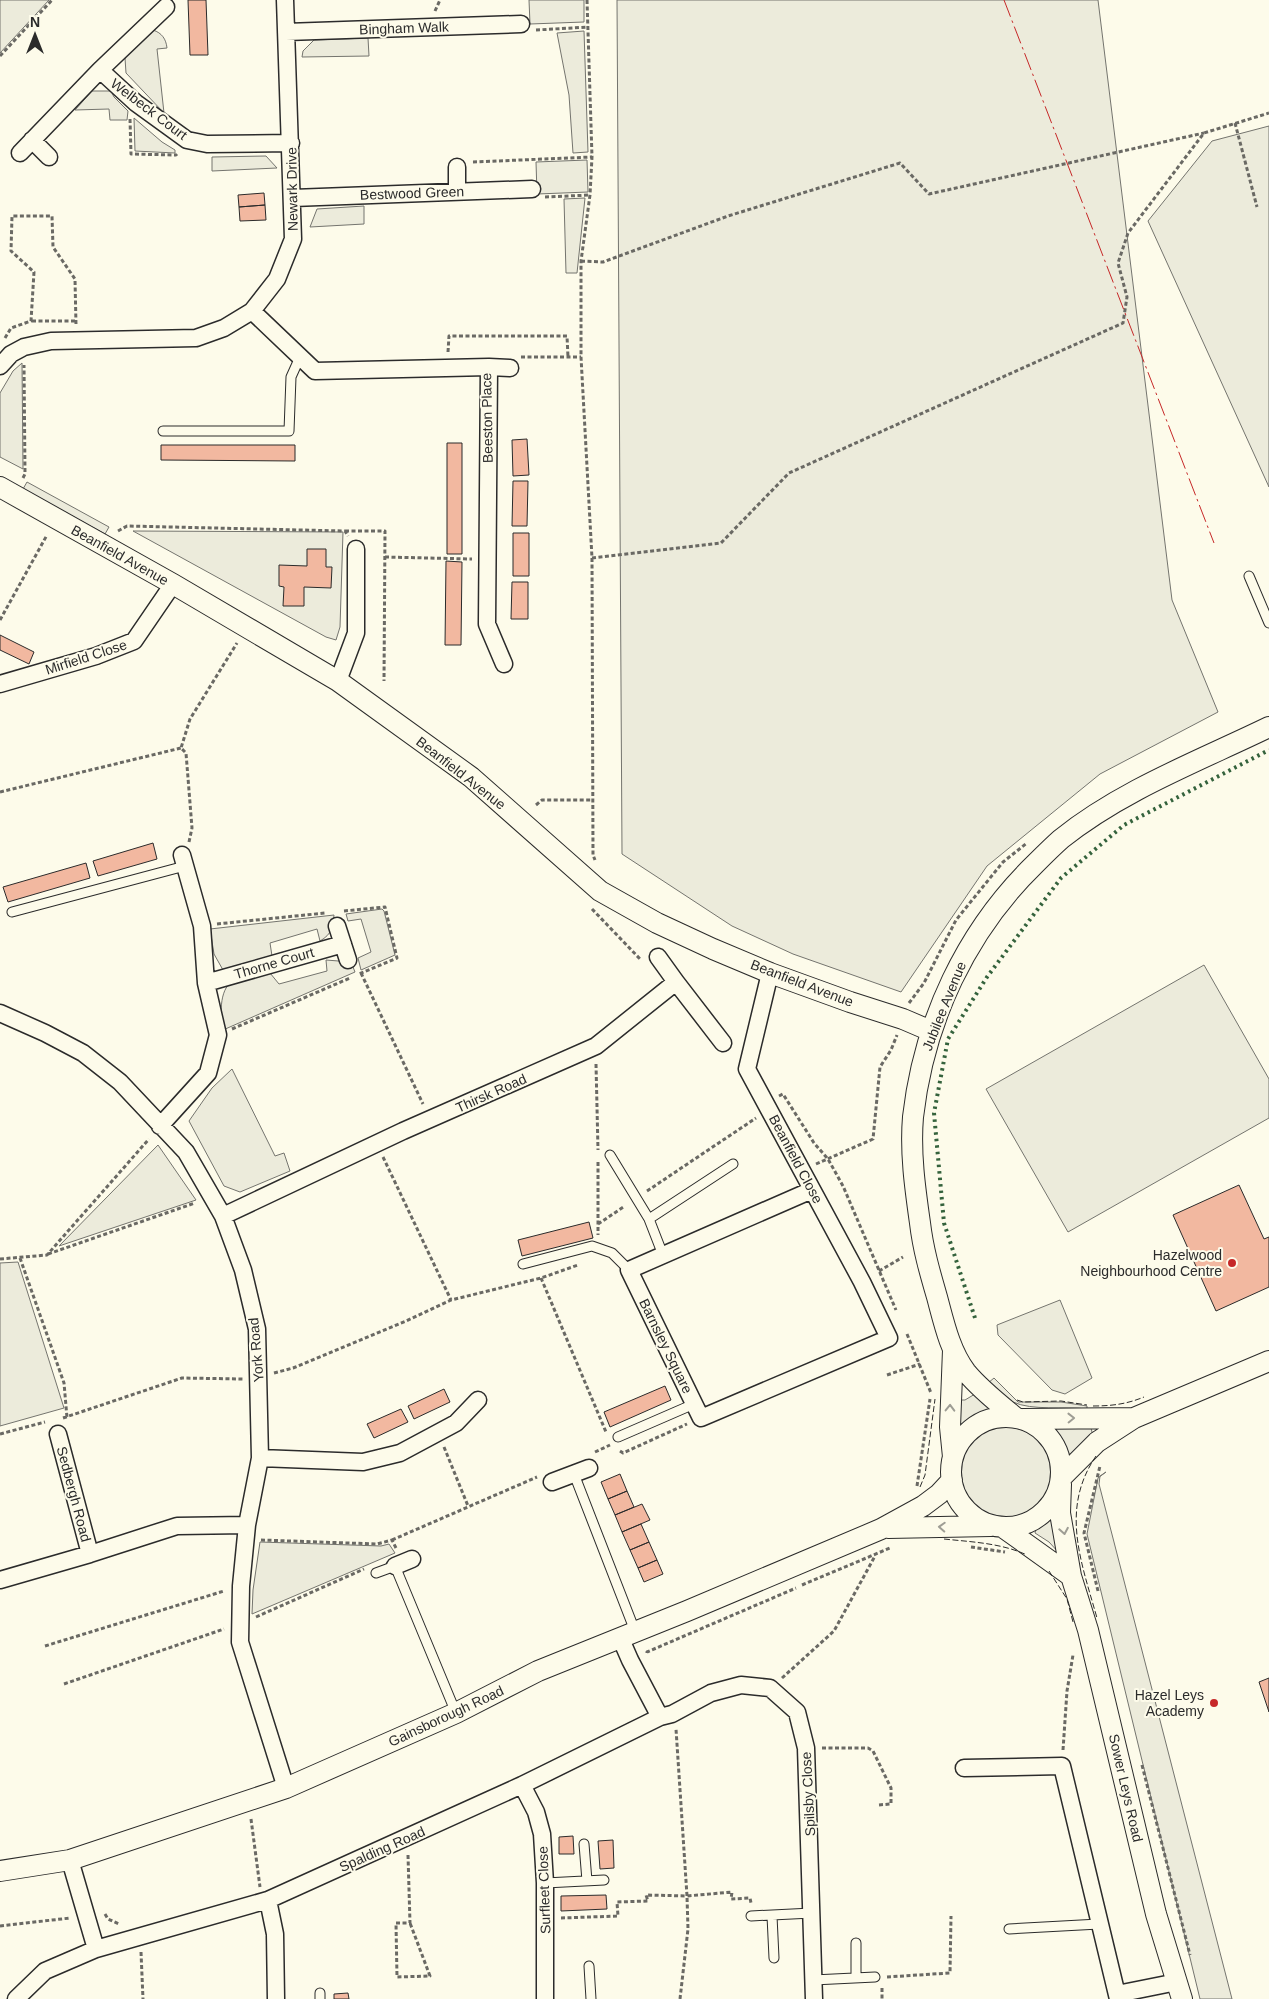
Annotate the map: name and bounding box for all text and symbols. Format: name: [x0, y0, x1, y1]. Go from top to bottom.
north arrow: [10, 10, 60, 60]
text: N: [30, 14, 40, 30]
street label: Bingham Walk: [359, 18, 450, 38]
street label: Welbeck Court: [108, 75, 190, 143]
street label: Newark Drive: [283, 147, 301, 231]
street label: Bestwood Green: [360, 183, 464, 203]
street label: Beeston Place: [478, 373, 496, 463]
street label: Beanfield Avenue: [69, 522, 172, 588]
street label: Mirfield Close: [43, 636, 129, 678]
street label: Beanfield Avenue: [413, 733, 509, 813]
street label: Thorne Court: [232, 944, 316, 982]
street label: Beanfield Avenue: [748, 956, 856, 1010]
street label: Jubilee Avenue: [919, 959, 969, 1053]
street label: Thirsk Road: [453, 1070, 529, 1116]
street label: Beanfield Close: [766, 1112, 826, 1206]
place label: Hazelwood Neighbourhood Centre: [1080, 1247, 1222, 1279]
marker: Hazelwood Neighbourhood Centre: [1226, 1257, 1238, 1269]
street label: Barnsley Square: [636, 1296, 696, 1396]
street label: York Road: [245, 1317, 267, 1383]
one-way arrow: [945, 1404, 955, 1412]
one-way arrow: [1067, 1413, 1075, 1423]
street label: Sedbergh Road: [54, 1445, 94, 1543]
one-way arrow: [938, 1522, 946, 1532]
one-way arrow: [1058, 1526, 1068, 1535]
street label: Gainsborough Road: [386, 1682, 506, 1750]
place label: Hazel Leys Academy: [1135, 1687, 1204, 1719]
marker: Hazel Leys Academy: [1208, 1697, 1220, 1709]
street label: Sower Leys Road: [1106, 1732, 1146, 1844]
street label: Spilsby Close: [798, 1751, 818, 1837]
street label: Spalding Road: [337, 1823, 427, 1875]
street label: Surfleet Close: [534, 1846, 554, 1934]

